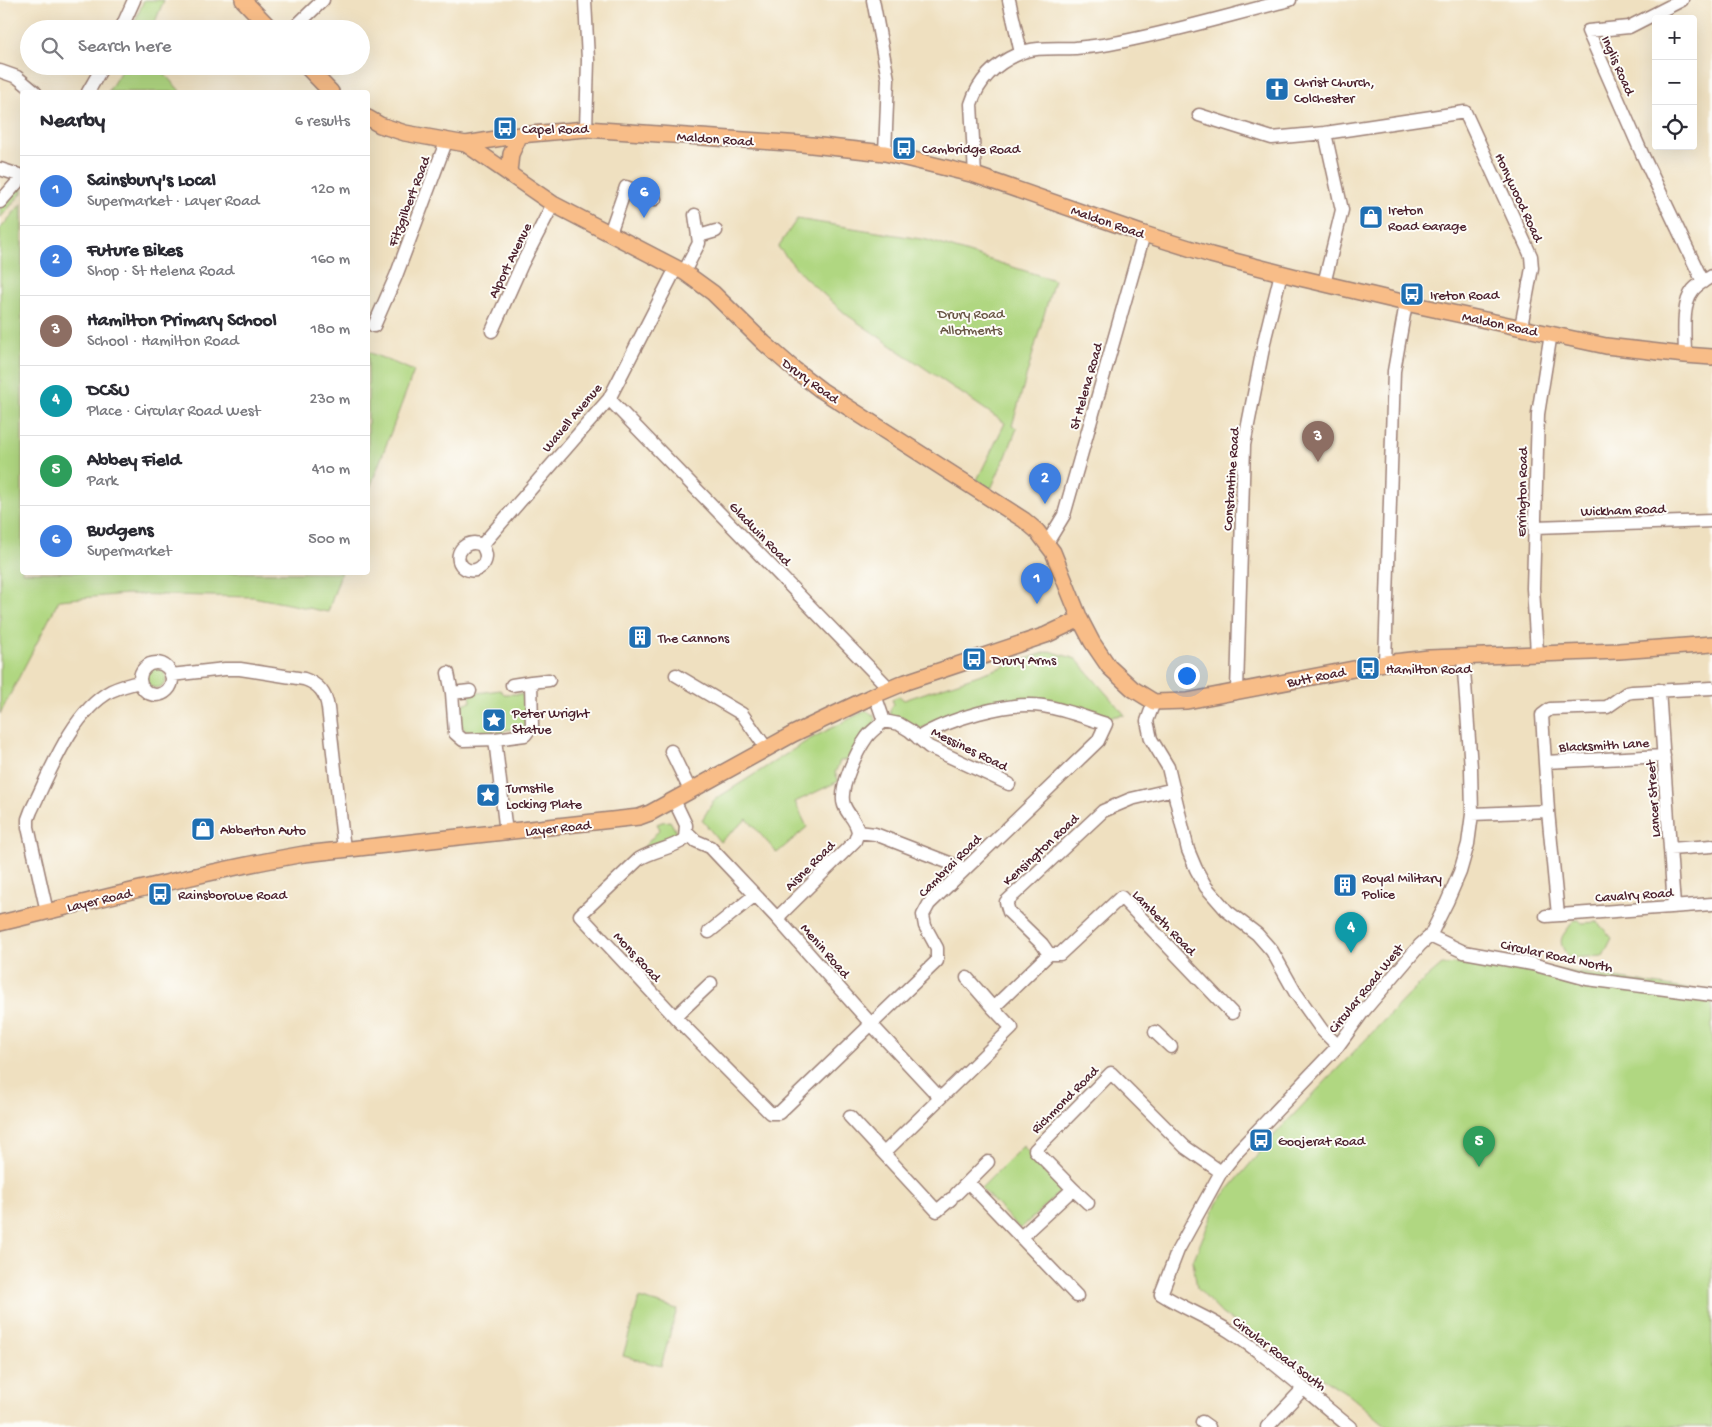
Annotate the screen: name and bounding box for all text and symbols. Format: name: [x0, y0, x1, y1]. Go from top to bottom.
map controls: [1652, 15, 1697, 150]
button: +: [1652, 15, 1697, 60]
search box: [20, 20, 370, 75]
icon: search: [38, 34, 66, 62]
street label: Inglis Road: [1596, 34, 1638, 100]
text: Search here: [78, 36, 172, 59]
button: −: [1652, 60, 1697, 105]
place label: Christ Church, Colchester: [1294, 75, 1375, 108]
church icon: Christ Church, Colchester: [1264, 76, 1290, 102]
button: locate: [1652, 105, 1697, 150]
text: Nearby: [40, 110, 105, 135]
text: 6 results: [295, 113, 350, 132]
bus stop icon: Capel Road: [492, 115, 518, 141]
place label: Capel Road: [522, 122, 590, 139]
street label: Maldon Road: [676, 129, 755, 152]
bus stop icon: Cambridge Road: [891, 135, 917, 161]
place label: Cambridge Road: [922, 142, 1022, 159]
street label: Honywood Road: [1490, 151, 1547, 247]
street label: Fitzgilbert Road: [385, 153, 436, 250]
text: Sainsbury's Local: [87, 170, 216, 193]
pin: 6: [628, 177, 660, 218]
text: 1: [53, 181, 59, 200]
text: 120 m: [311, 181, 350, 200]
text: Supermarket · Layer Road: [87, 193, 259, 212]
street label: Maldon Road: [1068, 203, 1148, 244]
place label: Ireton Road Garage: [1388, 203, 1467, 236]
shop icon: Ireton Road Garage: [1358, 204, 1384, 230]
street label: Alport Avenue: [486, 220, 537, 301]
text: Future Bikes: [87, 240, 182, 263]
text: 2: [52, 251, 60, 270]
text: 160 m: [311, 251, 350, 270]
text: Shop · St Helena Road: [87, 263, 234, 282]
bus stop icon: Ireton Road: [1399, 281, 1425, 307]
place label: Ireton Road: [1430, 288, 1501, 305]
park label: Drury Road Allotments: [937, 307, 1006, 340]
street label: Maldon Road: [1460, 309, 1540, 342]
text: Hamilton Primary School: [87, 310, 277, 333]
text: 3: [52, 321, 60, 340]
text: 180 m: [311, 321, 350, 340]
text: School · Hamilton Road: [87, 333, 239, 352]
street label: St Helena Road: [1067, 340, 1108, 432]
street label: Drury Road: [777, 355, 843, 409]
text: DCSU: [87, 380, 129, 403]
street label: Wavell Avenue: [539, 380, 607, 456]
text: 4: [52, 391, 60, 410]
text: 230 m: [310, 391, 350, 410]
text: Place · Circular Road West: [87, 403, 260, 422]
pin: 3: [1302, 421, 1334, 462]
street label: Constantine Road: [1220, 425, 1245, 531]
street label: Errington Road: [1514, 445, 1533, 537]
text: Abbey Field: [87, 450, 181, 473]
text: 5: [52, 461, 60, 480]
text: 410 m: [312, 461, 350, 480]
pin: 2: [1029, 463, 1061, 504]
text: Park: [87, 473, 118, 492]
street label: Gladwin Road: [724, 499, 795, 572]
street label: Wickham Road: [1580, 501, 1668, 521]
text: Budgens: [87, 520, 153, 543]
text: 6: [52, 531, 60, 550]
text: 500 m: [308, 531, 350, 550]
text: Supermarket: [87, 543, 172, 562]
pin: 1: [1021, 563, 1053, 604]
building icon: The Cannons: [627, 624, 653, 650]
place label: The Cannons: [657, 631, 730, 648]
bus stop icon: Drury Arms: [961, 646, 987, 672]
place label: Drury Arms: [991, 653, 1057, 670]
bus stop icon: Hamilton Road: [1355, 655, 1381, 681]
place label: Hamilton Road: [1386, 662, 1473, 679]
your location: [1174, 663, 1200, 689]
street label: Butt Road: [1285, 664, 1349, 693]
place label: Peter Wright Statue: [511, 706, 591, 739]
place icon: Peter Wright Statue: [481, 707, 507, 733]
street label: Messines Road: [928, 724, 1012, 777]
street label: Blacksmith Lane: [1558, 736, 1651, 757]
street label: Lancer Street: [1643, 758, 1666, 838]
place label: Turnstile Locking Plate: [505, 781, 583, 814]
place icon: Turnstile Locking Plate: [475, 782, 501, 808]
street label: Kensington Road: [1000, 810, 1085, 890]
shop icon: Abberton Auto: [190, 816, 216, 842]
street label: Layer Road: [525, 817, 594, 841]
place label: Abberton Auto: [220, 823, 306, 840]
street label: Cambrai Road: [916, 830, 987, 902]
street label: Aisne Road: [782, 837, 841, 895]
place label: Royal Military Police: [1361, 871, 1442, 904]
building icon: Royal Military Police: [1332, 872, 1358, 898]
bus stop icon: Rainsborowe Road: [147, 881, 173, 907]
street label: Layer Road: [66, 885, 135, 917]
street label: Cavalry Road: [1595, 885, 1676, 908]
street label: Lambeth Road: [1128, 887, 1200, 961]
place label: Rainsborowe Road: [178, 888, 289, 905]
pin: 4: [1335, 912, 1367, 953]
street label: Menin Road: [796, 921, 854, 984]
street label: Mons Road: [609, 929, 665, 988]
street label: Circular Road North: [1499, 937, 1615, 978]
street label: Circular Road West: [1326, 941, 1409, 1038]
street label: Richmond Road: [1028, 1062, 1104, 1138]
pin: 5: [1463, 1126, 1495, 1167]
bus stop icon: Goojerat Road: [1248, 1127, 1274, 1153]
place label: Goojerat Road: [1278, 1134, 1367, 1151]
street label: Circular Road South: [1228, 1314, 1329, 1396]

